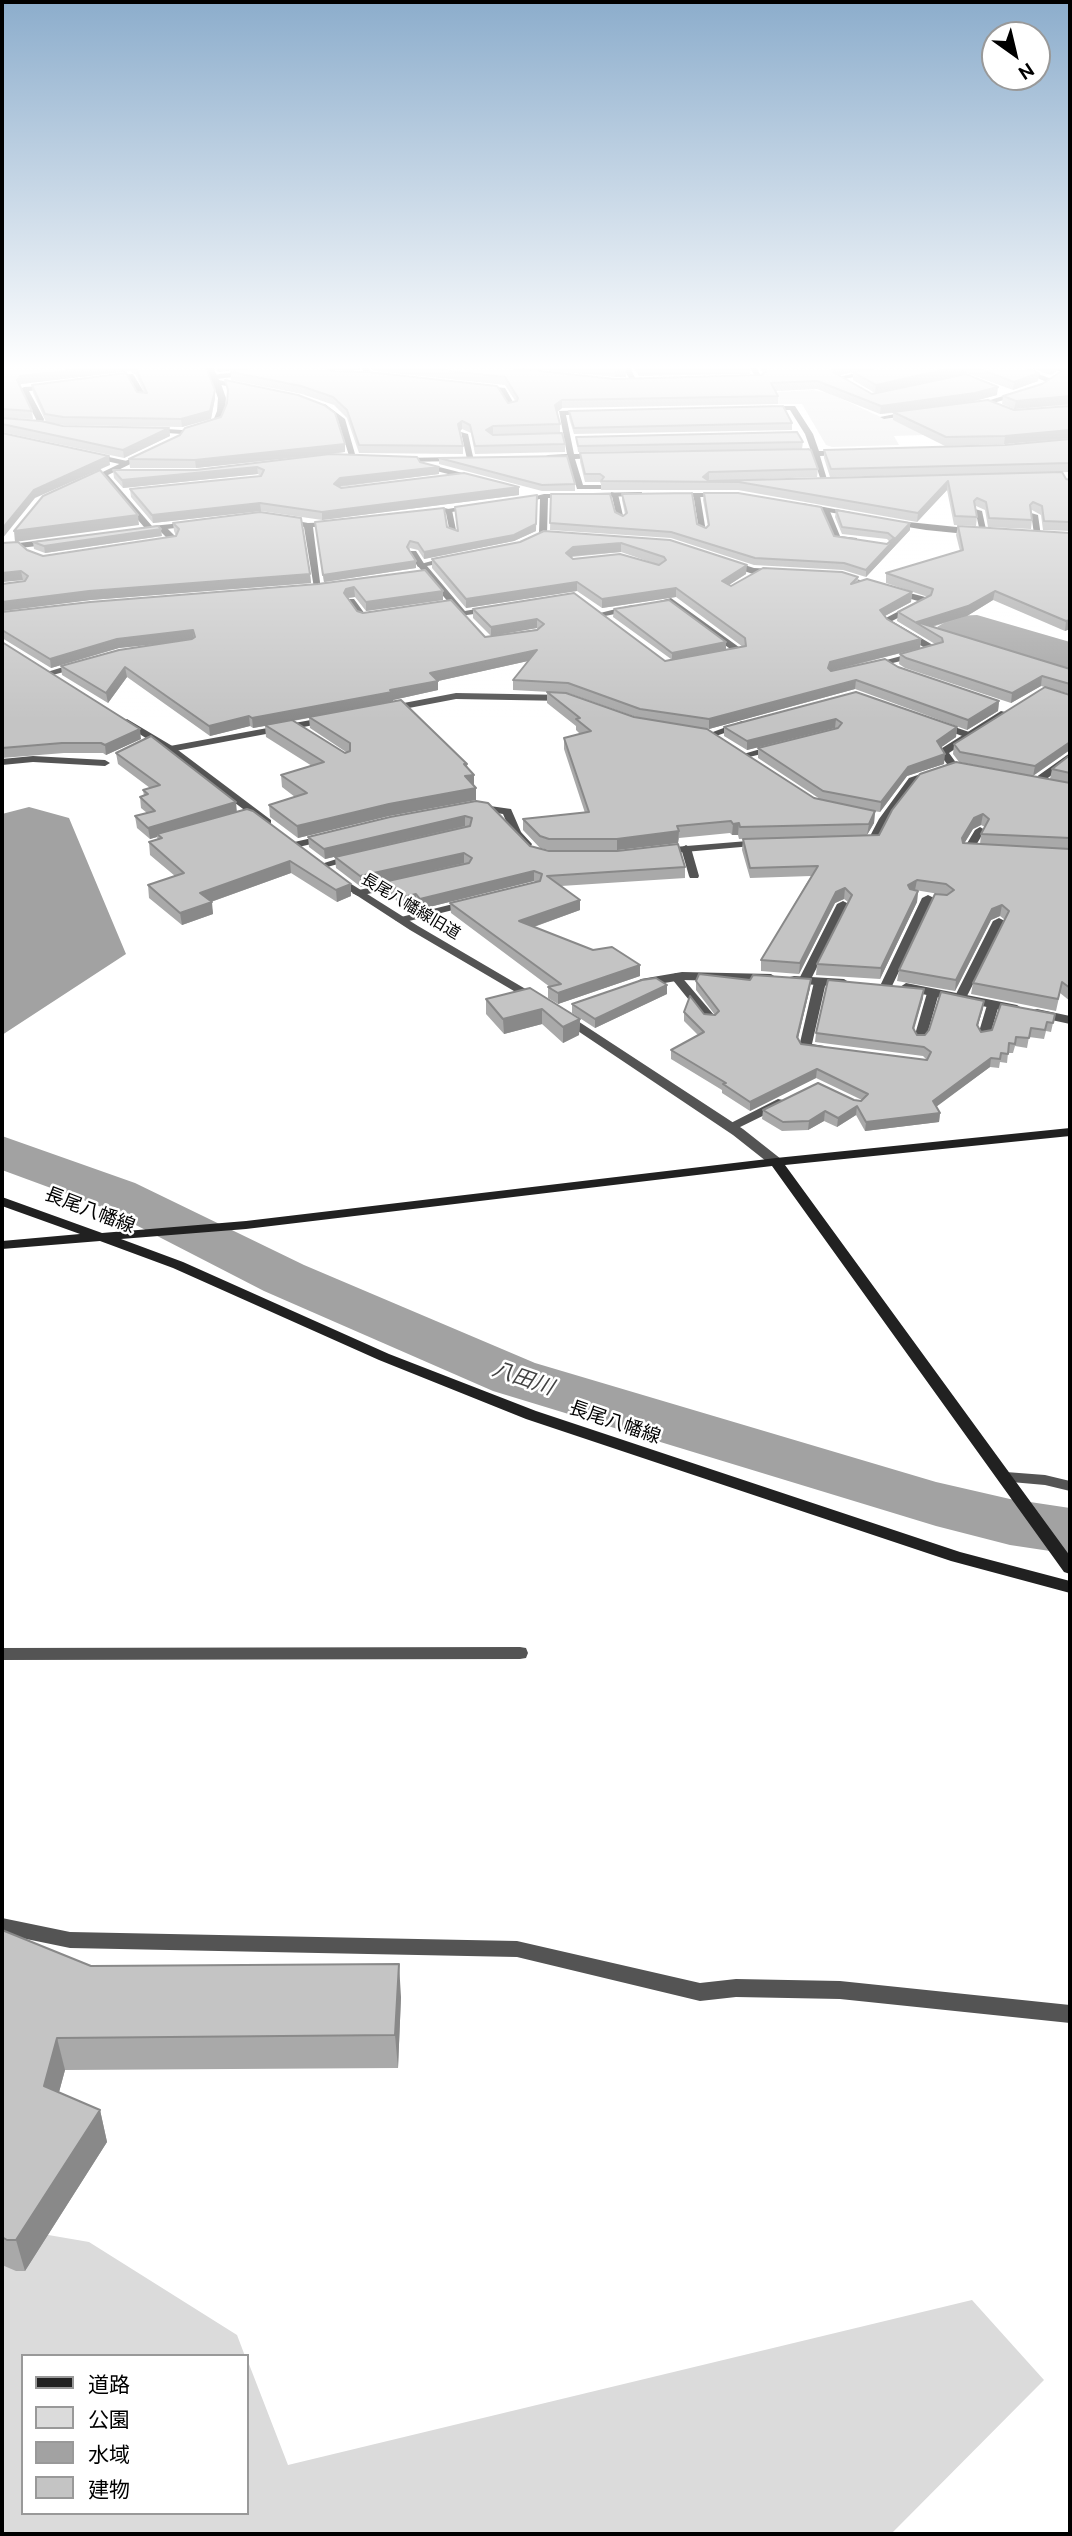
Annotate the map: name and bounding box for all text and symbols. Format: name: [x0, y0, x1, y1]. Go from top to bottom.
north arrow: [981, 21, 1051, 91]
text: N: [1015, 59, 1039, 85]
street label: 長尾八幡線旧道: [358, 869, 464, 943]
street label: 長尾八幡線: [42, 1182, 138, 1238]
water label: 八田川: [489, 1356, 557, 1400]
street label: 長尾八幡線: [566, 1396, 664, 1448]
legend: [21, 2354, 248, 2515]
text: 道路: [88, 2372, 130, 2396]
text: 公園: [88, 2407, 130, 2431]
text: 水域: [88, 2442, 130, 2466]
text: 建物: [88, 2477, 130, 2501]

